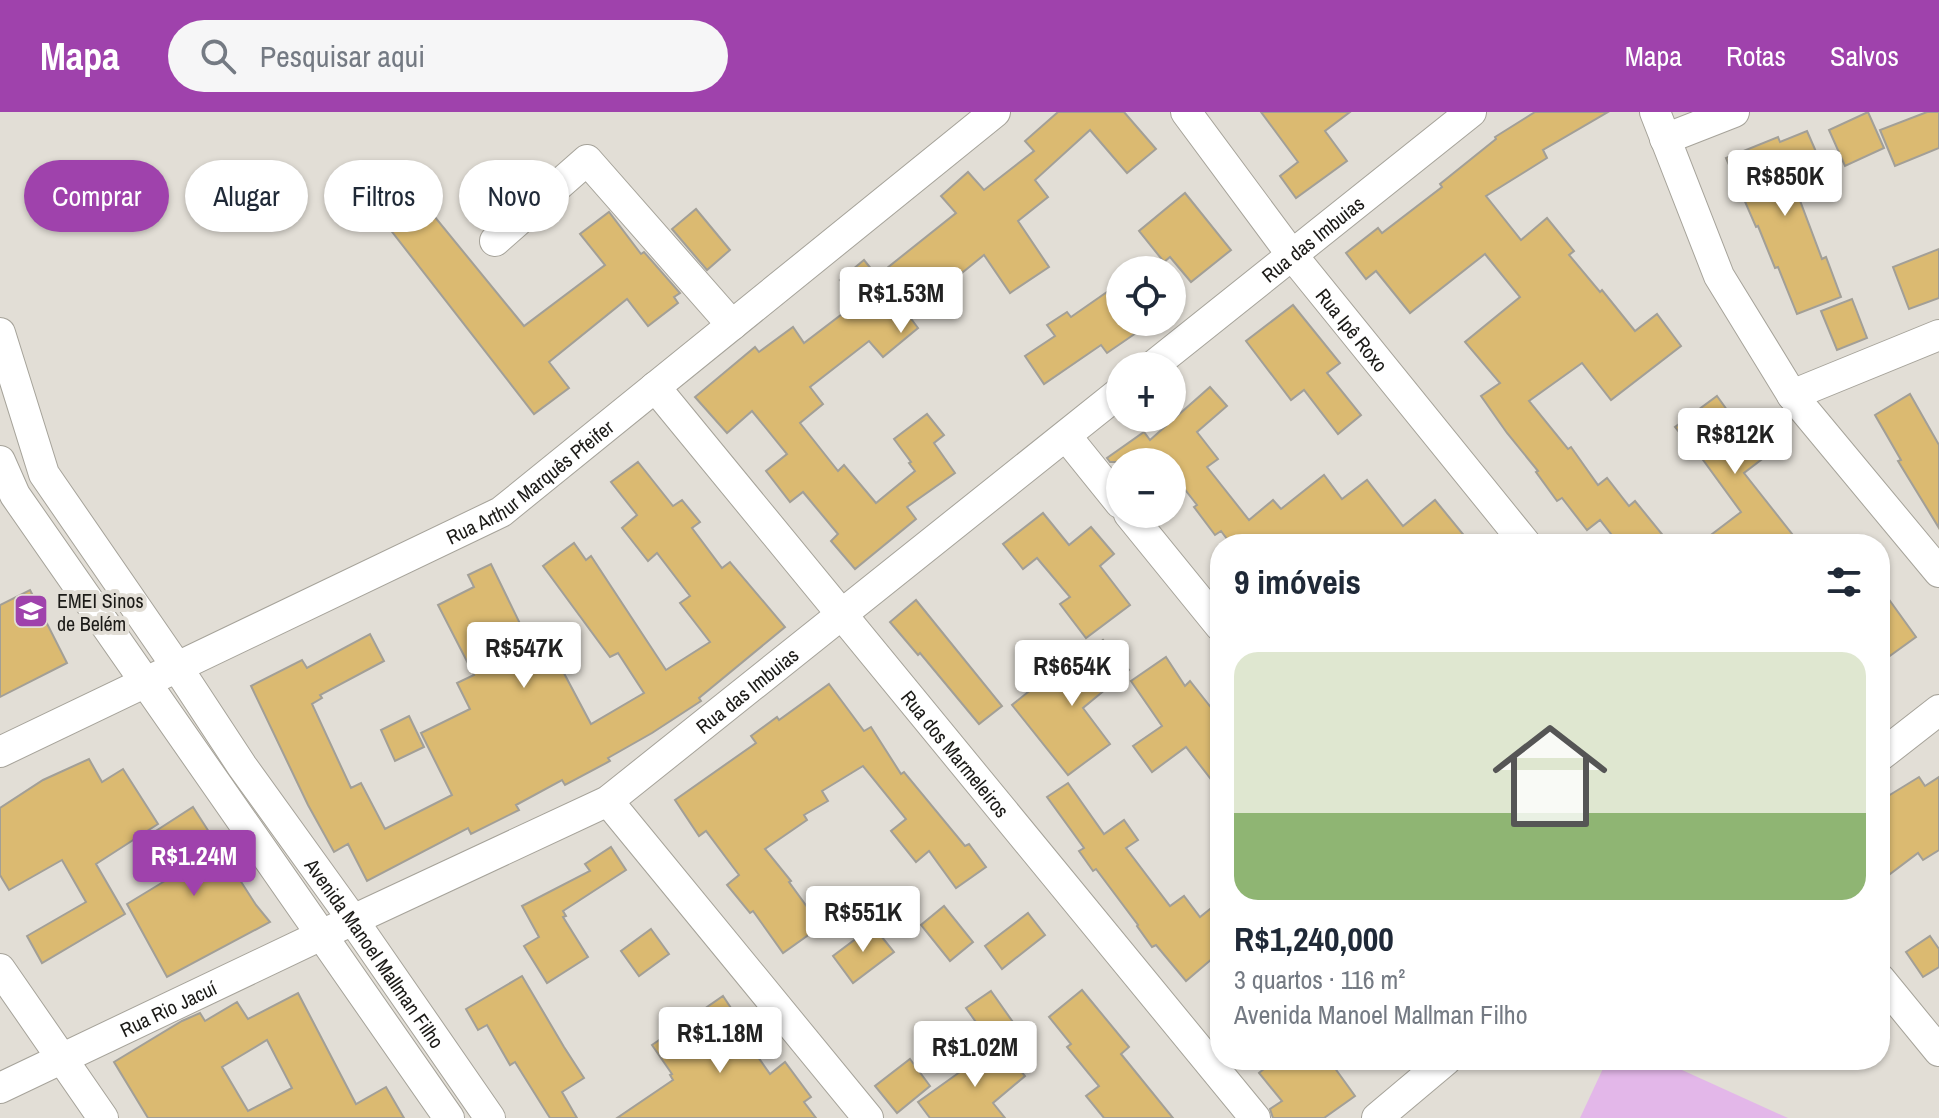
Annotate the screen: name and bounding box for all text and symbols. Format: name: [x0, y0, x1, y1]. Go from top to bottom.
search box: [168, 20, 728, 92]
text: Mapa: [40, 31, 120, 82]
icon: search: [196, 34, 240, 78]
text: Pesquisar aqui: [260, 36, 425, 76]
text: Mapa: [1625, 37, 1682, 75]
text: Rotas: [1726, 37, 1786, 75]
text: Salvos: [1830, 37, 1899, 75]
pin: R$850K: [1720, 150, 1850, 218]
text: R$850K: [1746, 158, 1824, 193]
chip: Comprar: [24, 160, 169, 232]
chip: Alugar: [185, 160, 308, 232]
chip: Filtros: [324, 160, 443, 232]
chip: Novo: [459, 160, 569, 232]
street label: Rua das Imbuias: [1256, 189, 1369, 288]
map controls: [1106, 256, 1186, 528]
button: locate: [1106, 256, 1186, 336]
pin: R$1.53M: [827, 267, 975, 335]
text: R$1.53M: [858, 275, 944, 310]
street label: Rua Ipê Roxo: [1310, 282, 1394, 377]
button: +: [1106, 352, 1186, 432]
pin: R$812K: [1670, 408, 1800, 476]
street label: Rua Arthur Marquês Pfeifer: [442, 413, 619, 550]
text: R$812K: [1696, 416, 1774, 451]
button: −: [1106, 448, 1186, 528]
text: 9 imóveis: [1234, 559, 1361, 605]
icon: filters: [1822, 560, 1866, 604]
place label: EMEI Sinos de Belém: [57, 587, 144, 637]
school or university icon: EMEI Sinos de Belém: [12, 592, 50, 630]
pin: R$547K: [459, 622, 589, 690]
text: R$547K: [485, 630, 563, 665]
pin: R$654K: [1007, 640, 1137, 708]
street label: Rua das Imbuias: [690, 641, 804, 739]
text: R$654K: [1033, 648, 1111, 683]
street label: Rua dos Marmeleiros: [896, 684, 1016, 823]
icon: home: [1478, 704, 1622, 848]
pin: R$1.24M: [120, 830, 268, 898]
text: R$1.24M: [151, 838, 237, 873]
street label: Avenida Manoel Mallman Filho: [299, 852, 451, 1053]
pin: R$551K: [798, 886, 928, 954]
text: R$551K: [824, 894, 902, 929]
text: R$1,240,000: [1234, 916, 1394, 962]
text: 3 quartos · 116 m²: [1234, 962, 1405, 997]
street label: Rua Rio Jacuí: [115, 973, 221, 1043]
text: Avenida Manoel Mallman Filho: [1234, 997, 1528, 1032]
pin: R$1.18M: [646, 1007, 794, 1075]
text: R$1.18M: [677, 1015, 763, 1050]
pin: R$1.02M: [901, 1021, 1049, 1089]
text: R$1.02M: [932, 1029, 1018, 1064]

